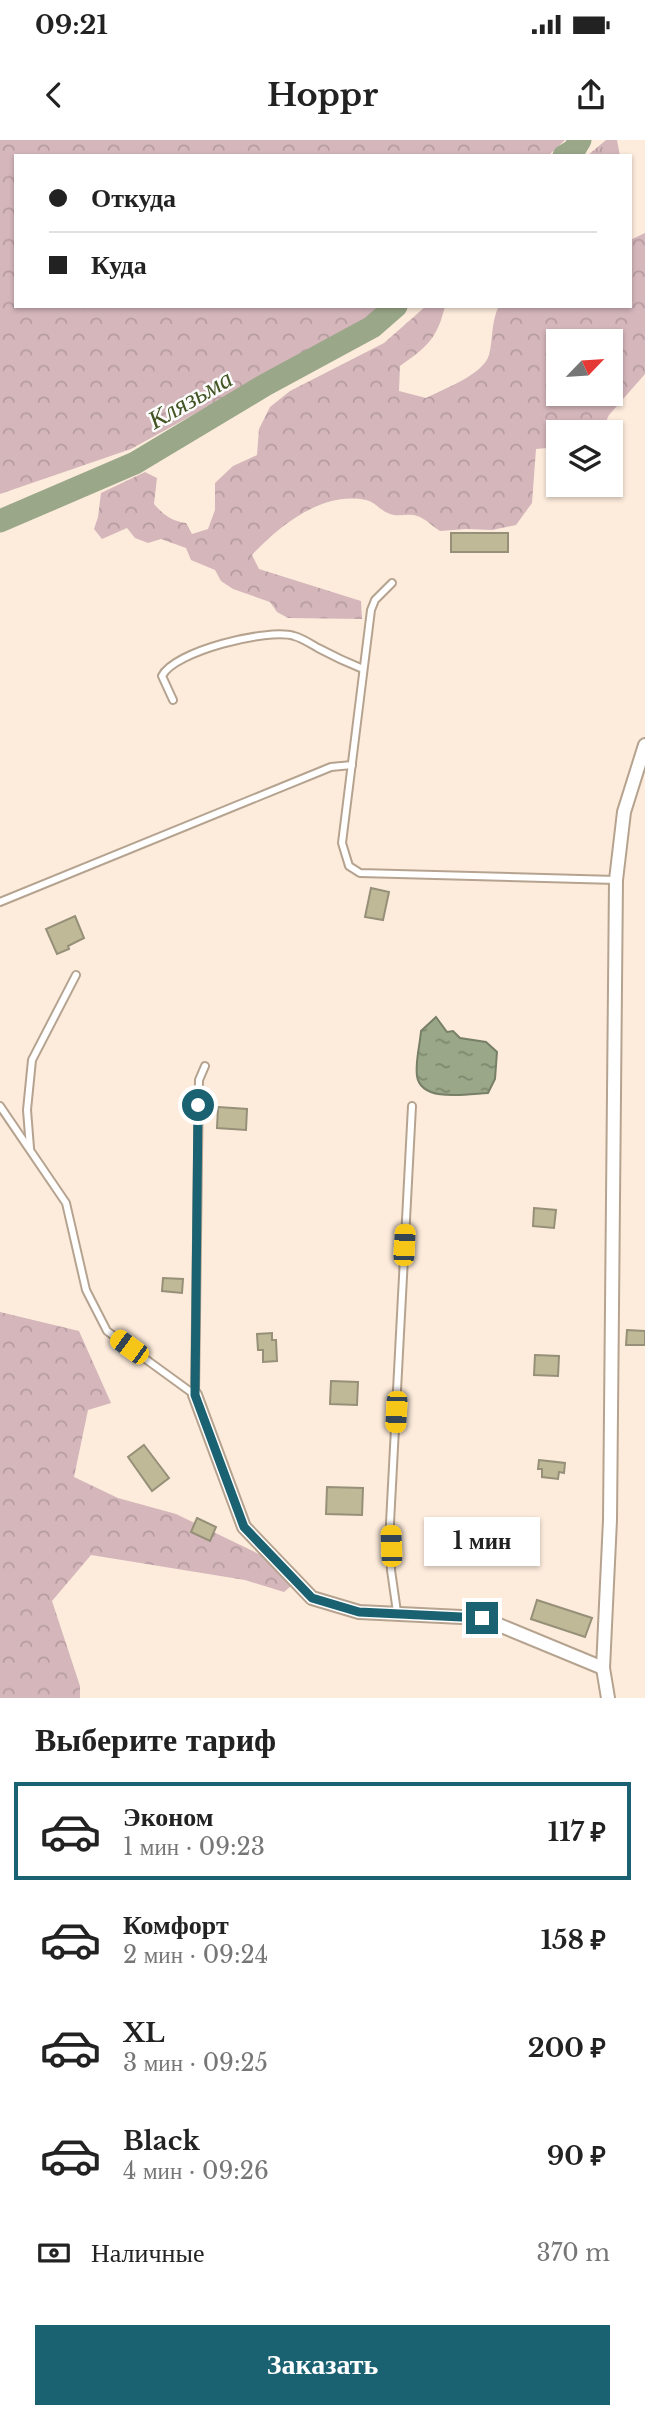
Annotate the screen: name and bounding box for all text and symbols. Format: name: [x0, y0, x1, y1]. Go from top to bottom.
text: 09:21: [35, 9, 108, 41]
text: Hoppr: [267, 75, 378, 115]
icon: back: [35, 76, 73, 114]
icon: share: [572, 76, 610, 114]
text: Откуда: [91, 182, 176, 214]
text: Куда: [91, 249, 147, 281]
north arrow: [546, 329, 623, 406]
map controls: [546, 329, 623, 497]
water label: Клязьма: [141, 362, 238, 436]
button: layers: [546, 420, 623, 497]
route start: [182, 1089, 214, 1121]
car: [393, 1223, 416, 1267]
car: [106, 1326, 153, 1368]
car: [385, 1390, 408, 1434]
callout: 1 мин: [424, 1516, 540, 1566]
car: [380, 1525, 403, 1567]
text: 1 мин: [453, 1527, 511, 1555]
route end: [466, 1602, 498, 1634]
text: Выберите тариф: [35, 1720, 276, 1760]
icon: car: [39, 1800, 102, 1863]
text: Эконом: [123, 1801, 213, 1833]
text: 117 ₽: [548, 1816, 606, 1848]
text: 1 мин · 09:23: [123, 1833, 265, 1861]
icon: car: [39, 1908, 102, 1971]
text: Комфорт: [123, 1909, 229, 1941]
text: 158 ₽: [541, 1924, 606, 1956]
text: 2 мин · 09:24: [123, 1941, 268, 1969]
icon: car: [39, 2016, 102, 2079]
text: XL: [123, 2017, 165, 2049]
text: 200 ₽: [528, 2032, 606, 2064]
text: 3 мин · 09:25: [123, 2049, 268, 2077]
icon: car: [39, 2124, 102, 2187]
text: Black: [123, 2125, 200, 2157]
text: 90 ₽: [547, 2140, 606, 2172]
text: 4 мин · 09:26: [123, 2157, 269, 2185]
icon: cash: [35, 2234, 73, 2272]
text: Наличные: [91, 2237, 204, 2269]
text: 370 m: [537, 2239, 610, 2267]
button: Заказать: [35, 2325, 610, 2405]

